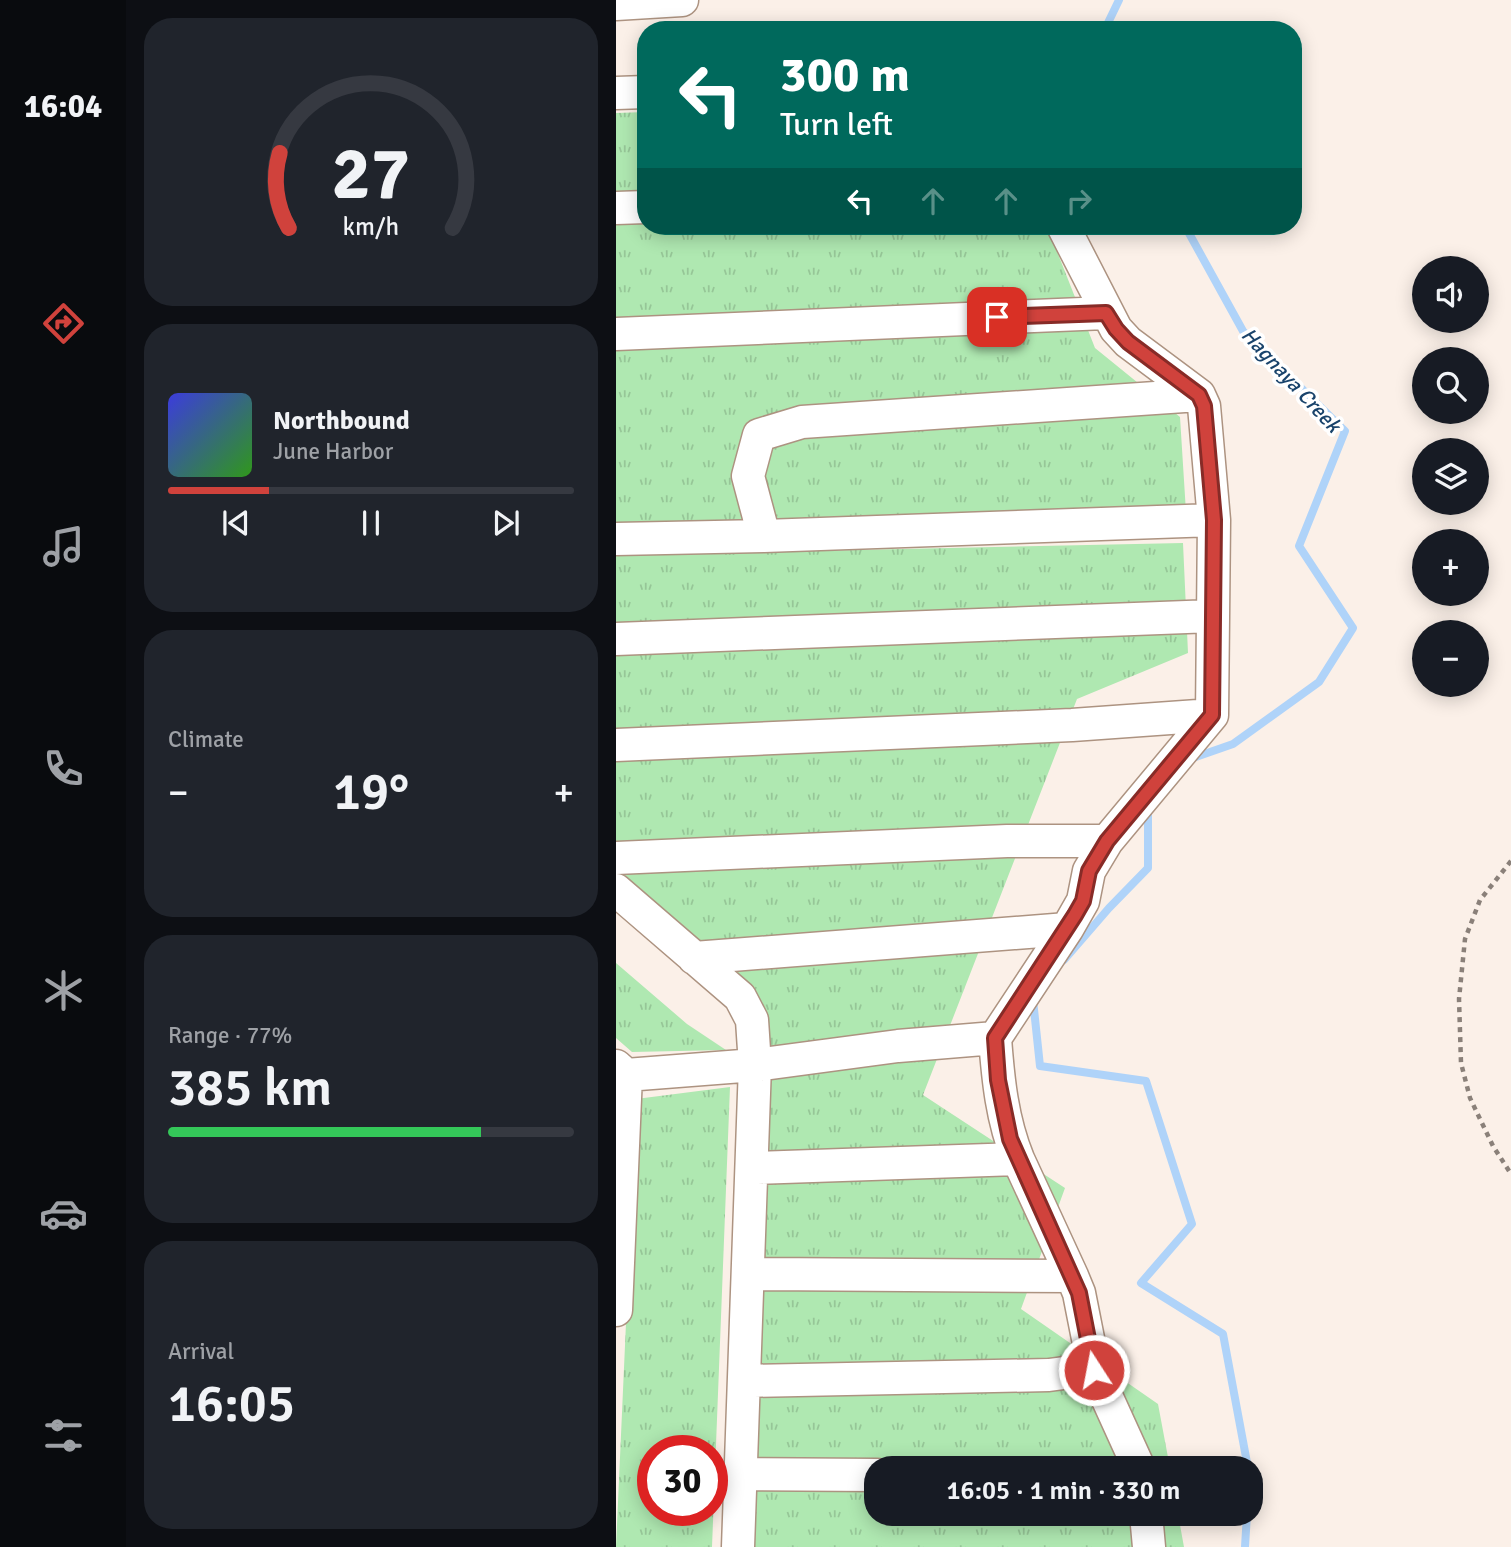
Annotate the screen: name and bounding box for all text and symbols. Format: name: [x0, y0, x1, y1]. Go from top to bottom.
text: 300 m: [780, 45, 910, 105]
icon: left: [665, 49, 756, 140]
text: 16:04: [24, 87, 102, 126]
text: Turn left: [780, 105, 893, 144]
text: 27: [332, 130, 410, 219]
icon: left: [841, 182, 879, 220]
icon: ahead: [914, 182, 952, 220]
icon: ahead: [987, 182, 1025, 220]
icon: right: [1060, 182, 1098, 220]
text: km/h: [343, 211, 399, 242]
map controls: [1412, 256, 1489, 697]
button: sound: [1412, 256, 1489, 333]
pin: [967, 287, 1027, 347]
icon: arrive: [978, 298, 1016, 336]
icon: directions: [39, 299, 88, 348]
water label: Hagnaya Creek: [1236, 322, 1348, 440]
button: search: [1412, 347, 1489, 424]
text: Northbound: [273, 405, 410, 437]
text: June Harbor: [273, 437, 393, 466]
button: layers: [1412, 438, 1489, 515]
icon: previous: [217, 504, 255, 542]
icon: pause: [352, 504, 390, 542]
icon: next: [487, 504, 525, 542]
icon: music: [39, 522, 88, 571]
button: +: [1412, 529, 1489, 606]
button: −: [1412, 620, 1489, 697]
text: Climate: [168, 725, 244, 754]
icon: phone: [39, 744, 88, 793]
text: 19°: [333, 760, 409, 824]
text: −: [168, 769, 189, 816]
text: +: [553, 769, 574, 816]
icon: climate: [39, 966, 88, 1015]
text: Range · 77%: [168, 1021, 292, 1050]
text: 385 km: [168, 1056, 332, 1120]
icon: car: [39, 1189, 88, 1238]
position arrow: [1057, 1333, 1131, 1407]
text: Arrival: [168, 1337, 234, 1366]
text: 16:05: [168, 1372, 295, 1436]
icon: filters: [39, 1411, 88, 1460]
speed limit sign: 30: [637, 1435, 728, 1526]
text: 16:05 · 1 min · 330 m: [947, 1475, 1180, 1507]

